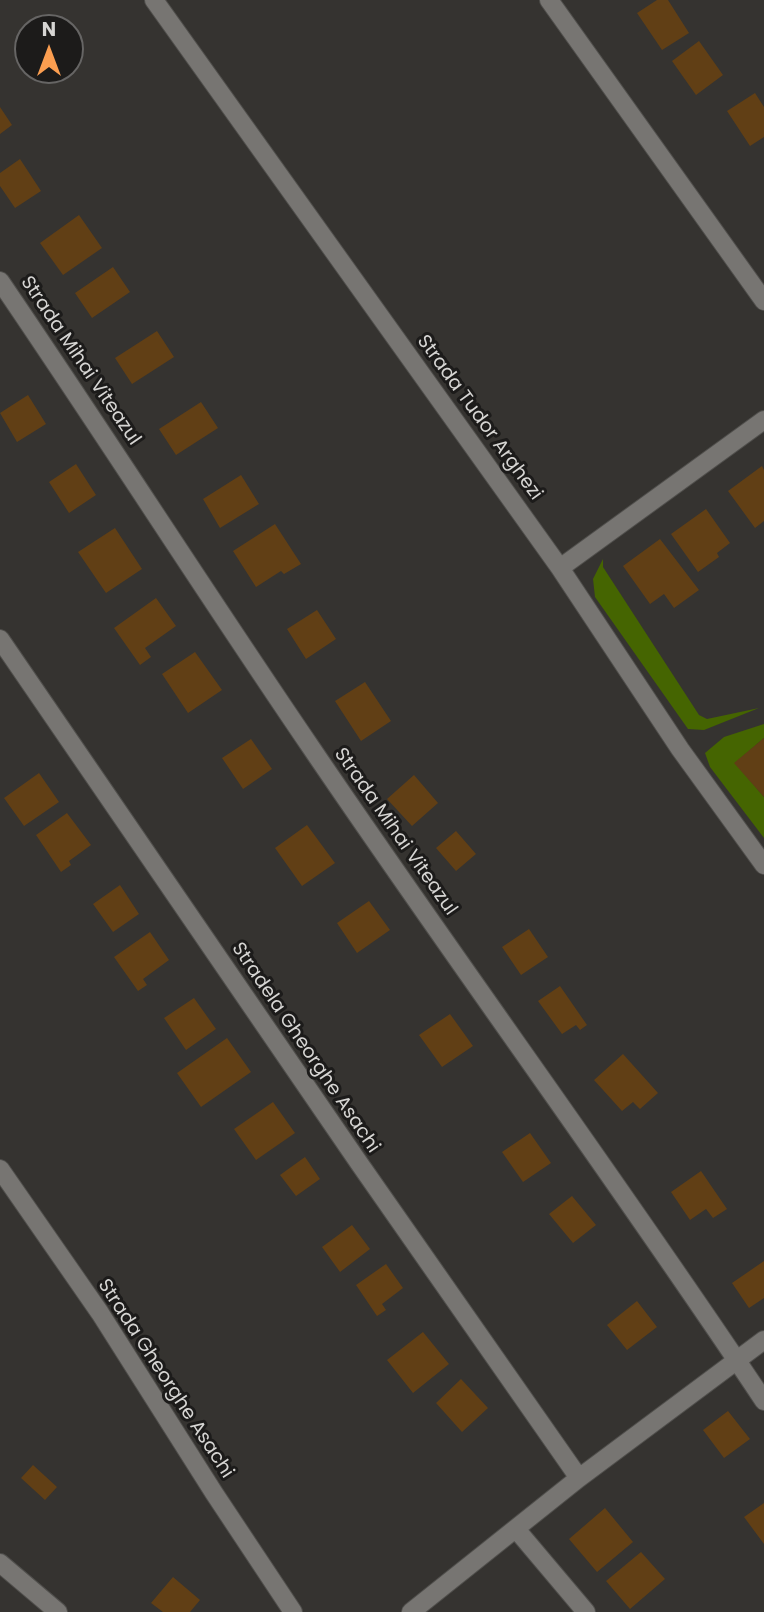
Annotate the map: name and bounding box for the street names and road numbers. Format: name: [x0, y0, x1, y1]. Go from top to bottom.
street label: Strada Mihai Viteazul: [15, 272, 145, 450]
street label: Strada Tudor Arghezi: [411, 331, 547, 505]
street label: Strada Mihai Viteazul: [329, 744, 461, 920]
street label: Stradela Gheorghe Asachi: [226, 938, 384, 1158]
street label: Strada Gheorghe Asachi: [92, 1275, 238, 1483]

